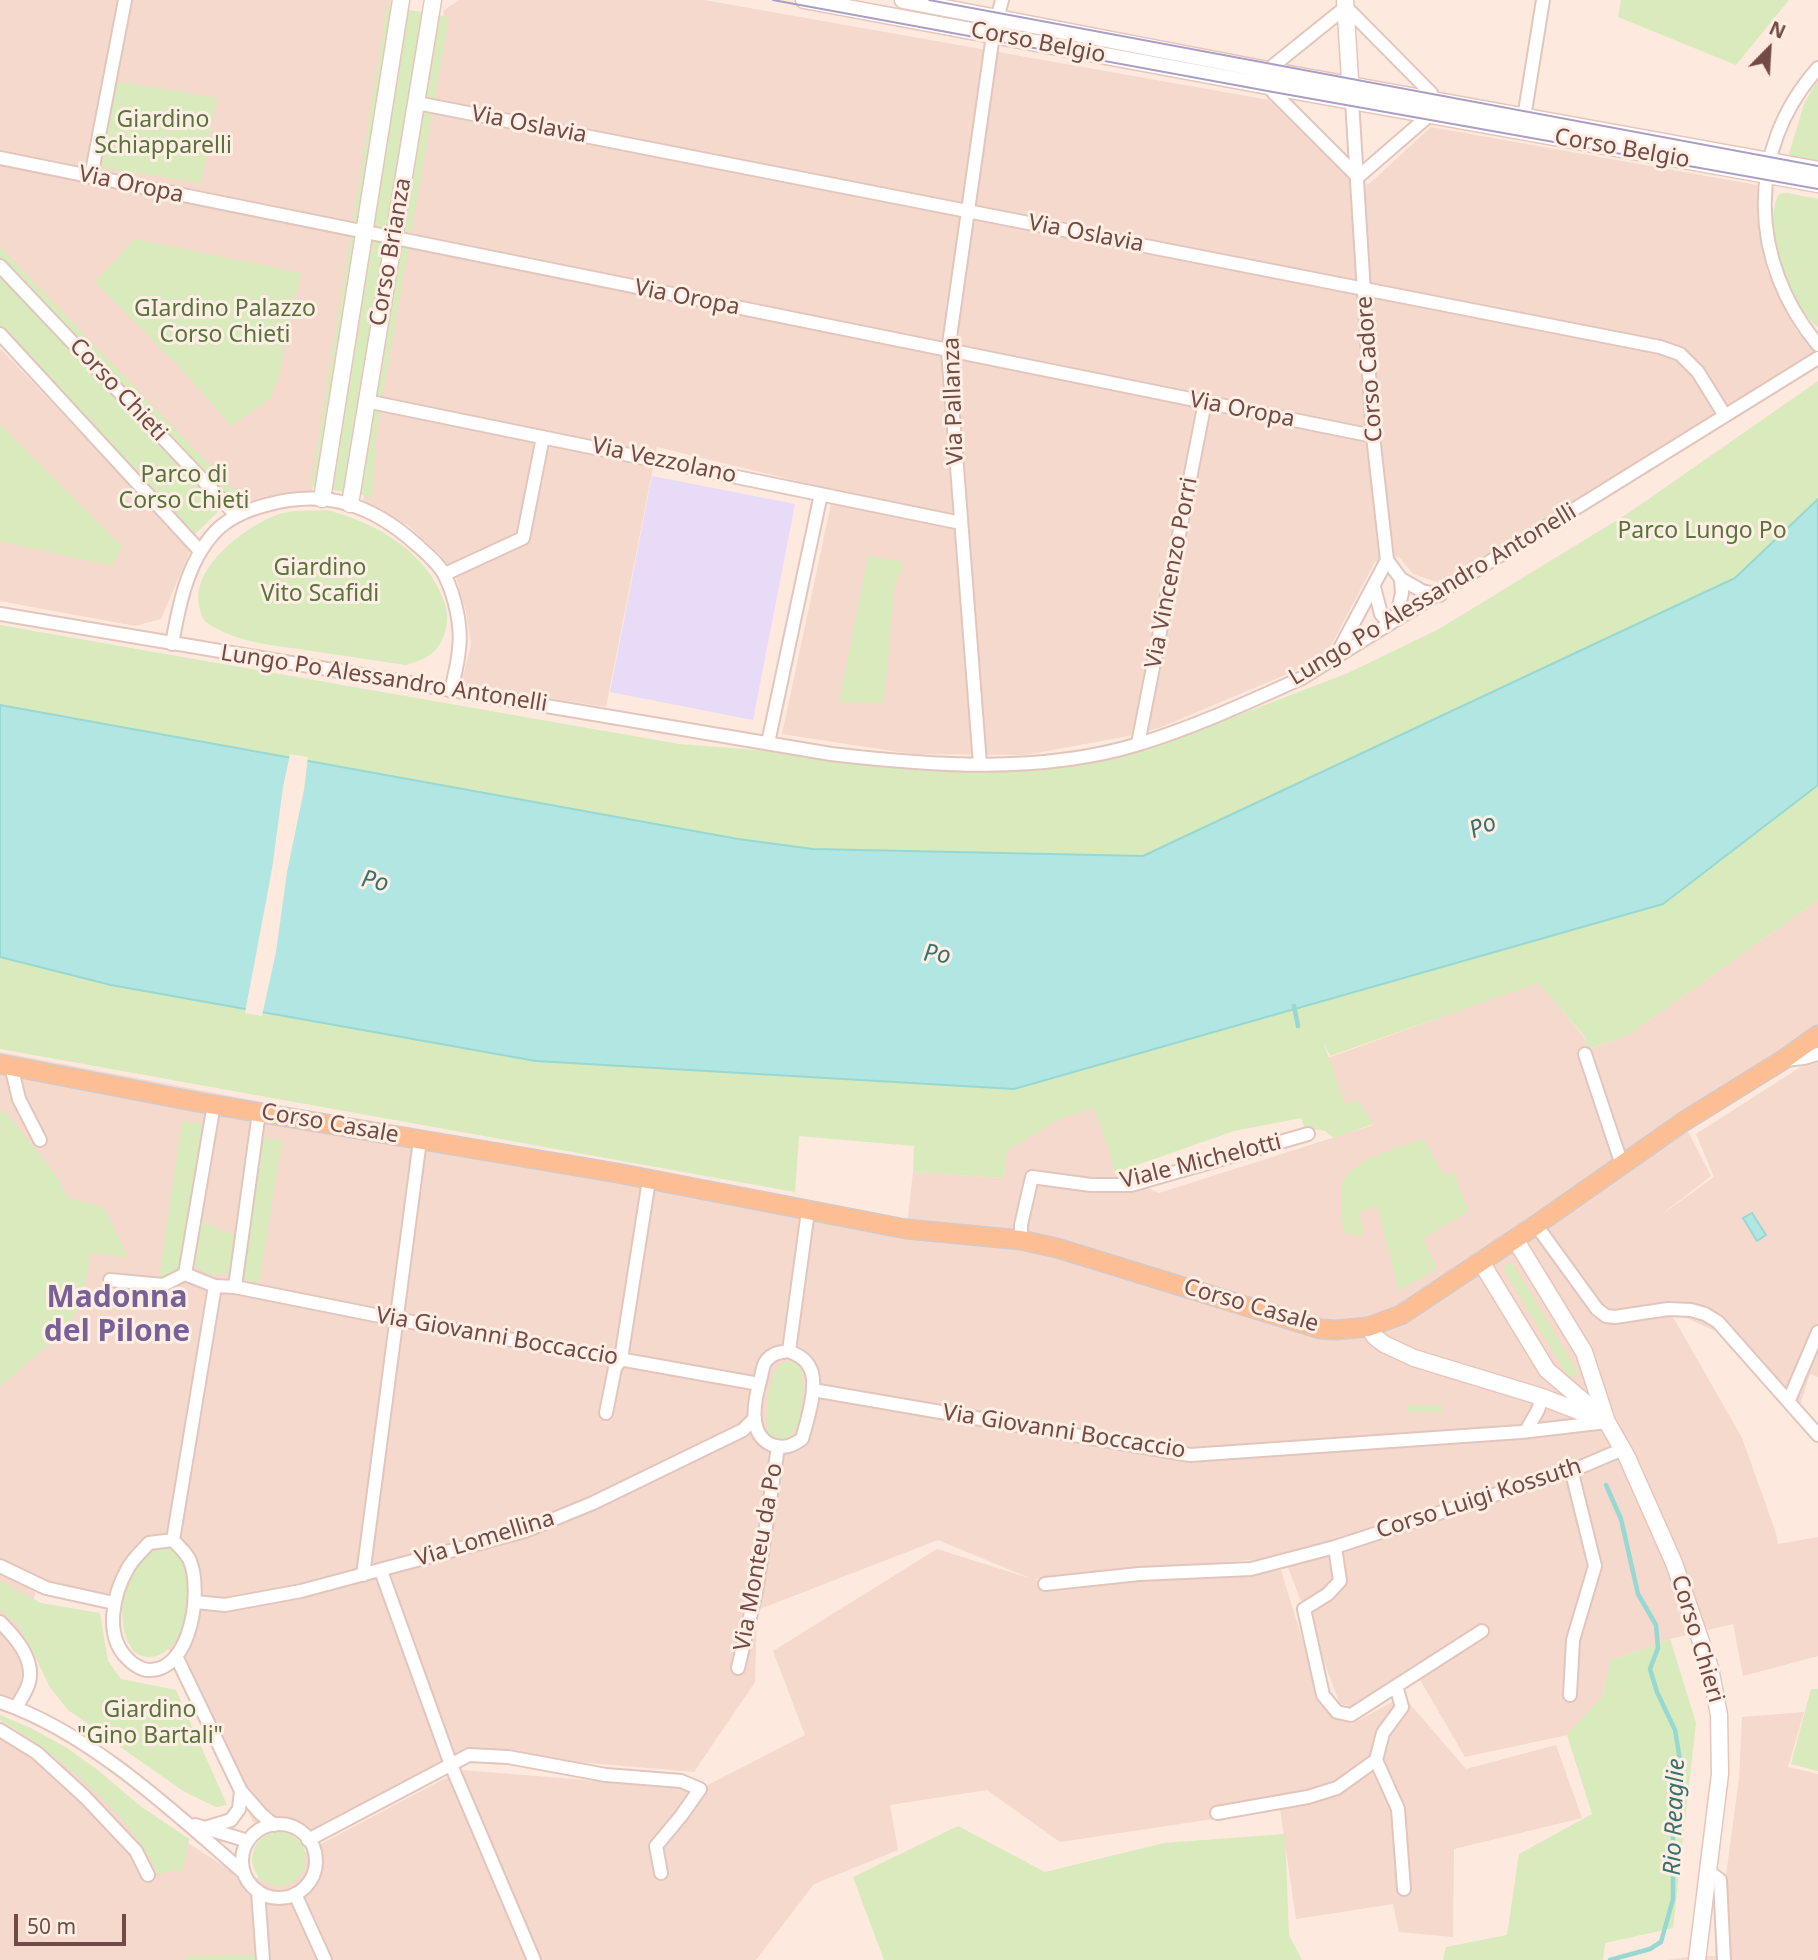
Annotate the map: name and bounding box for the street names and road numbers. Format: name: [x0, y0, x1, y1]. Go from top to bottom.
street label: Corso Belgio: [968, 16, 1108, 70]
street label: Via Oslavia: [469, 100, 589, 150]
street label: Corso Belgio: [1552, 124, 1692, 174]
street label: Via Oropa: [76, 160, 186, 210]
street label: Corso Brianza: [364, 176, 418, 328]
street label: Via Oslavia: [1026, 209, 1146, 259]
street label: Via Oropa: [632, 274, 742, 322]
street label: Corso Cadore: [1351, 295, 1389, 443]
street label: Corso Chieti: [63, 333, 173, 447]
street label: Via Pallanza: [938, 336, 970, 466]
street label: Via Oropa: [1187, 386, 1297, 434]
street label: Via Vezzolano: [589, 432, 739, 490]
street label: Via Vincenzo Porri: [1140, 475, 1204, 671]
street label: Lungo Po Alessandro Antonelli: [1284, 498, 1582, 692]
street label: Lungo Po Alessandro Antonelli: [219, 640, 549, 718]
street label: Corso Casale: [259, 1098, 401, 1150]
street label: Viale Michelotti: [1118, 1129, 1284, 1195]
street label: Corso Casale: [1180, 1274, 1322, 1338]
street label: Via Giovanni Boccaccio: [374, 1302, 620, 1372]
street label: Via Giovanni Boccaccio: [941, 1399, 1187, 1465]
street label: Corso Luigi Kossuth: [1373, 1453, 1585, 1545]
street label: Via Monteu da Po: [729, 1461, 789, 1653]
street label: Via Lomellina: [412, 1505, 558, 1573]
street label: Corso Chieri: [1665, 1572, 1729, 1706]

